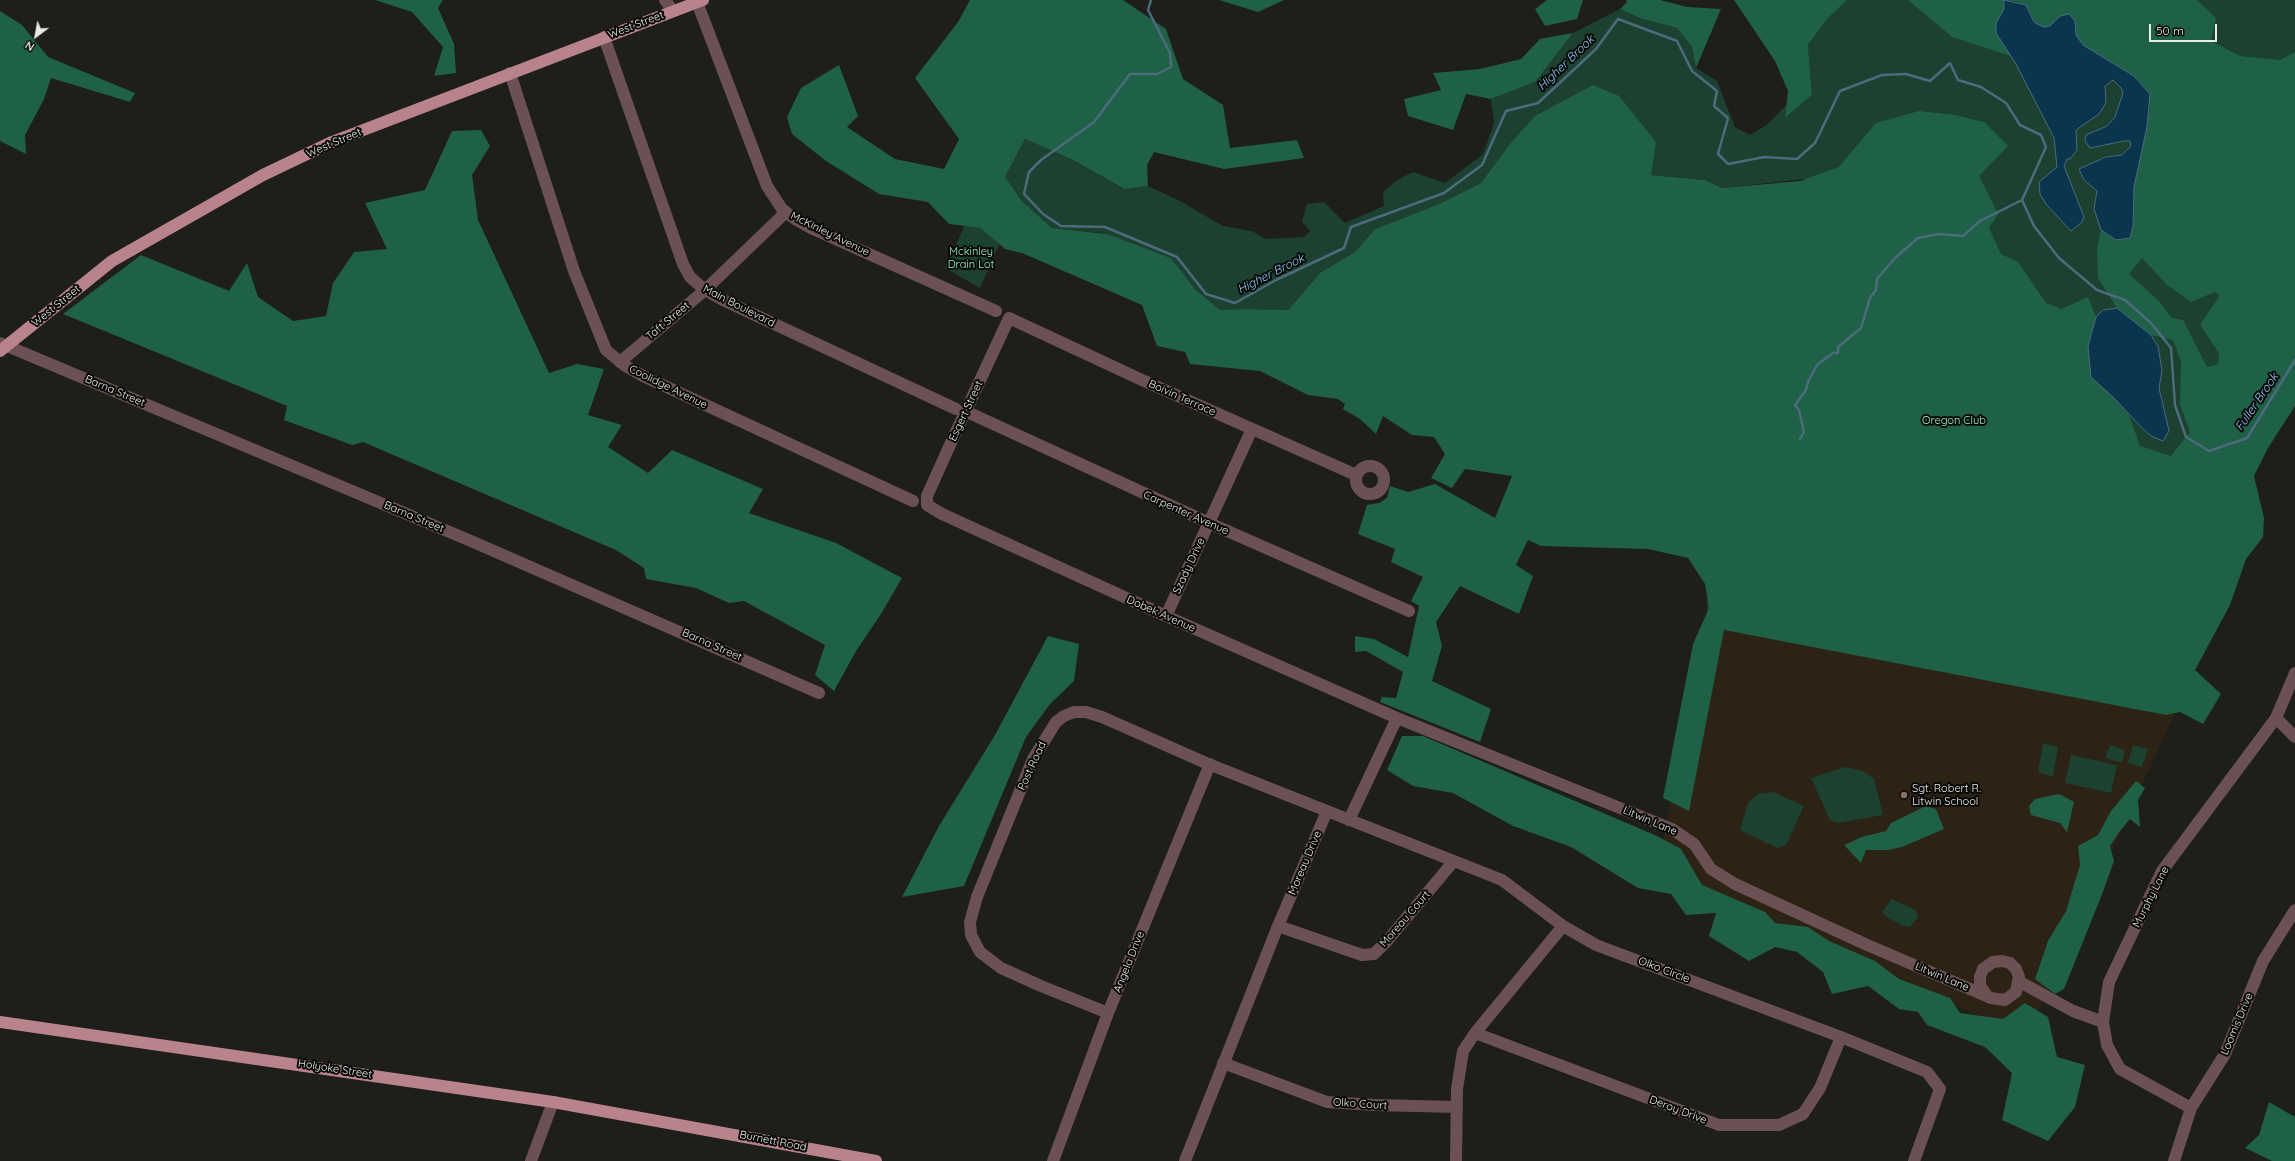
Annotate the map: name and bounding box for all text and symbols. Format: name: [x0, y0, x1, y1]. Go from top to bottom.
street label: West Street: [606, 8, 666, 42]
north arrow: [16, 16, 56, 56]
scale bar: [2151, 16, 2219, 42]
text: 50 m: [2156, 23, 2184, 38]
water label: Higher Brook: [1535, 32, 1597, 94]
text: N: [22, 38, 37, 54]
street label: West Street: [304, 125, 364, 161]
street label: McKinley Avenue: [788, 209, 872, 259]
park label: Mckinley Drain Lot: [948, 245, 994, 271]
water label: Higher Brook: [1235, 251, 1307, 297]
street label: West Street: [29, 282, 83, 330]
street label: Main Boulevard: [701, 282, 777, 330]
street label: Taft Street: [643, 299, 693, 343]
street label: Coolidge Avenue: [627, 362, 709, 412]
water label: Fuller Brook: [2232, 370, 2282, 434]
street label: Barna Street: [83, 372, 147, 410]
street label: Boivin Terrace: [1146, 377, 1218, 419]
street label: Esgert Street: [946, 379, 986, 443]
park label: Oregon Club: [1922, 414, 1986, 428]
street label: Carpenter Avenue: [1141, 488, 1231, 538]
street label: Barna Street: [382, 498, 446, 536]
street label: Szady Drive: [1170, 536, 1208, 596]
street label: Dobek Avenue: [1125, 593, 1197, 635]
street label: Barna Street: [680, 626, 744, 664]
street label: Post Road: [1015, 740, 1049, 792]
place label: Sgt. Robert R. Litwin School: [1912, 782, 1981, 808]
marker: Sgt. Robert R. Litwin School: [1899, 790, 1909, 800]
street label: Litwin Lane: [1621, 804, 1679, 838]
street label: Moreau Drive: [1286, 829, 1324, 897]
street label: Murphy Lane: [2130, 864, 2172, 930]
street label: Moreau Court: [1377, 888, 1433, 950]
street label: Angela Drive: [1111, 929, 1147, 995]
street label: Olko Circle: [1636, 954, 1692, 986]
street label: Litwin Lane: [1913, 960, 1971, 994]
street label: Loomis Drive: [2218, 991, 2256, 1057]
street label: Holyoke Street: [297, 1057, 373, 1081]
street label: Deroy Drive: [1647, 1093, 1709, 1127]
street label: Olko Court: [1332, 1096, 1388, 1112]
street label: Burnett Road: [738, 1128, 808, 1154]

